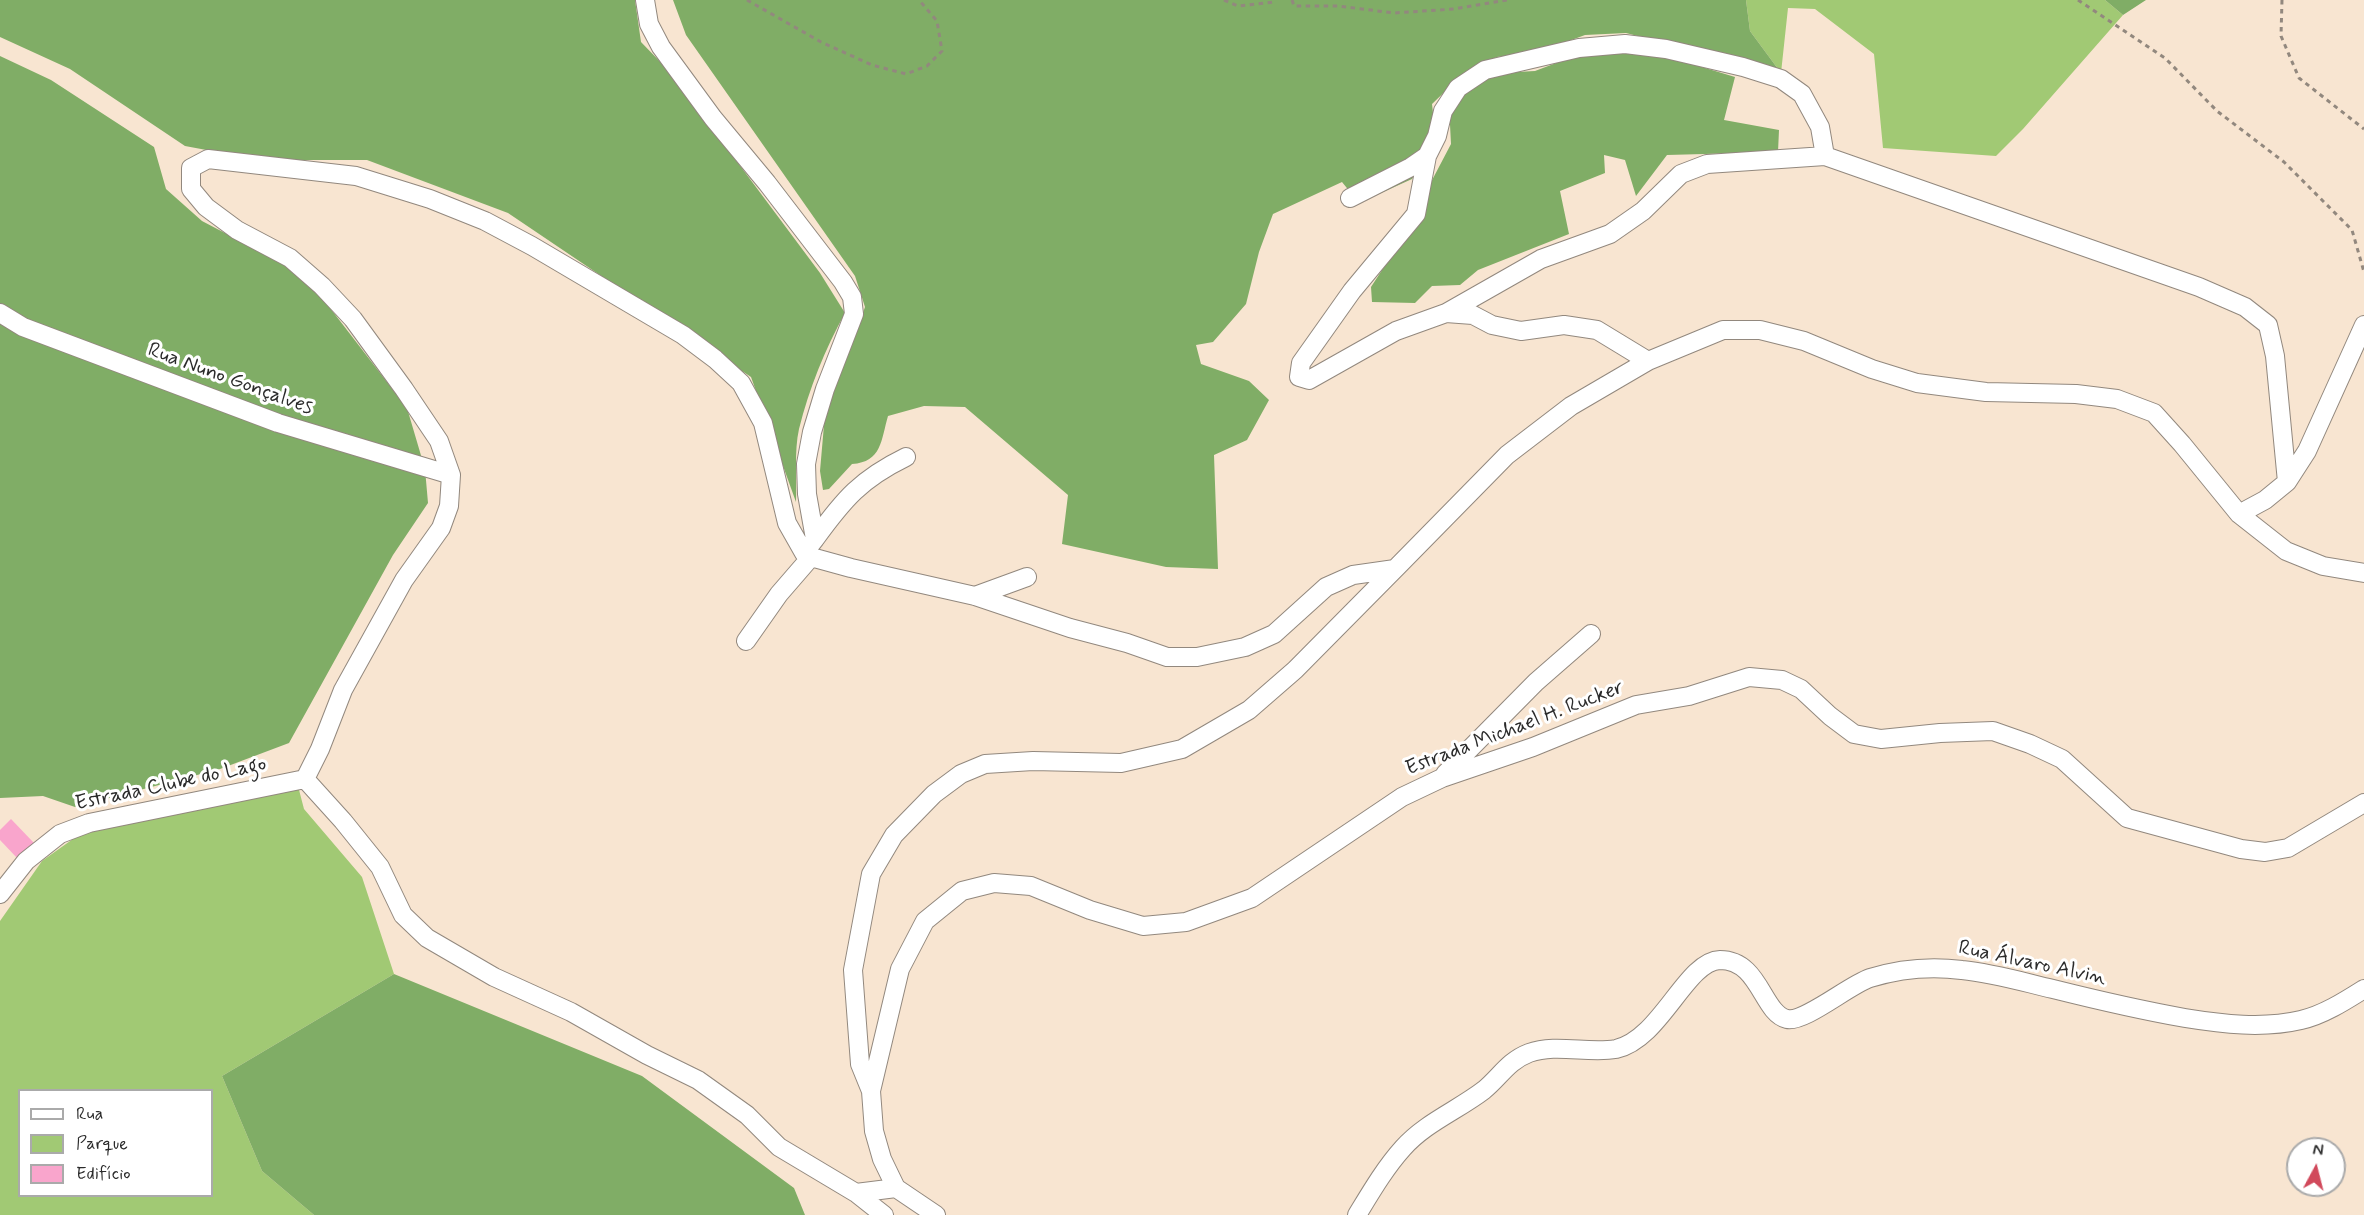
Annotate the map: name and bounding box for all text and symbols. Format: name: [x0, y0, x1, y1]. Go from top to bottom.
street label: Rua Nuno Gonçalves: [144, 338, 316, 422]
street label: Estrada Michael H. Rucker: [1402, 676, 1628, 782]
street label: Estrada Clube do Lago: [73, 752, 269, 818]
street label: Rua Álvaro Alvin: [1956, 936, 2108, 992]
legend: [18, 1089, 213, 1197]
text: Rua: [76, 1102, 103, 1126]
text: Parque: [76, 1132, 128, 1156]
north arrow: [2286, 1137, 2346, 1197]
text: N: [2311, 1140, 2325, 1162]
text: Edifício: [76, 1162, 131, 1186]

